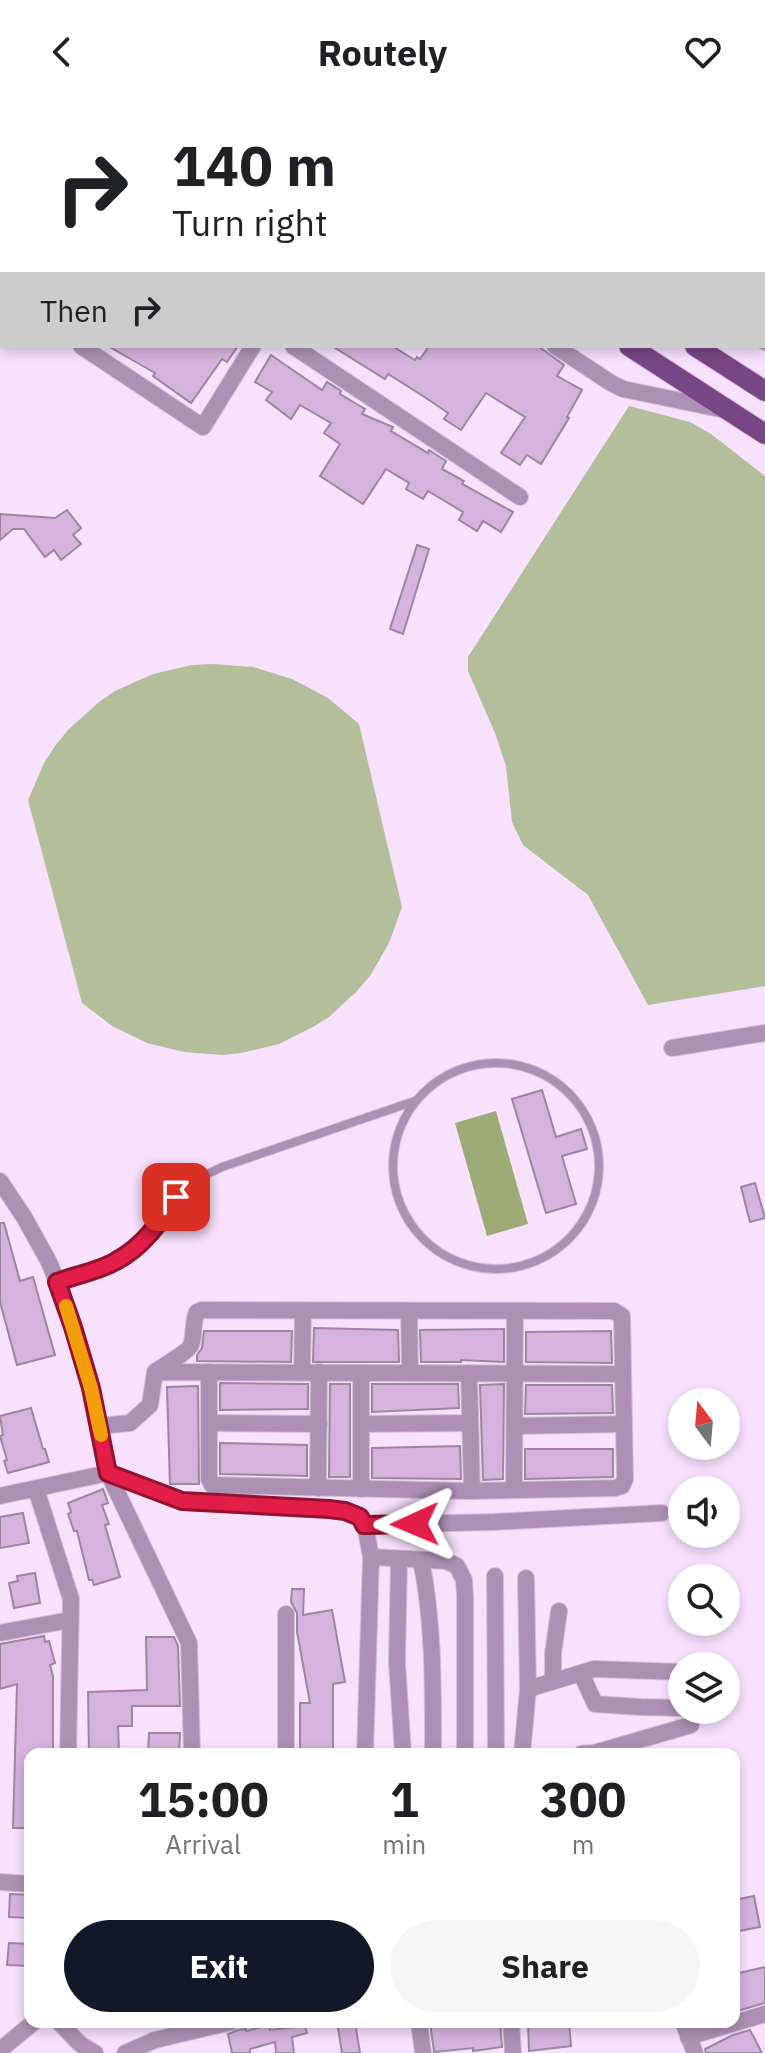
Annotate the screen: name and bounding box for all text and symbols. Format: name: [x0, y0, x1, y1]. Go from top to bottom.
text: Routely: [318, 29, 447, 76]
icon: back: [40, 30, 84, 74]
icon: heart: [681, 30, 725, 74]
text: 140 m: [172, 129, 336, 201]
icon: right: [40, 136, 144, 240]
text: Turn right: [172, 199, 328, 246]
icon: right: [124, 288, 168, 332]
text: Then: [40, 291, 108, 330]
pin: [142, 1163, 210, 1231]
icon: arrive: [154, 1175, 198, 1219]
north arrow: [668, 1388, 740, 1460]
map controls: [668, 1388, 740, 1724]
button: sound: [668, 1476, 740, 1548]
position arrow: [373, 1482, 457, 1566]
button: search: [668, 1564, 740, 1636]
button: layers: [668, 1652, 740, 1724]
text: 15:00: [138, 1768, 269, 1830]
text: 1: [390, 1768, 419, 1830]
text: 300: [540, 1768, 626, 1830]
text: Arrival: [165, 1827, 241, 1861]
text: min: [382, 1827, 426, 1861]
text: m: [572, 1827, 594, 1861]
button: Exit: [64, 1920, 374, 2012]
button: Share: [390, 1920, 700, 2012]

